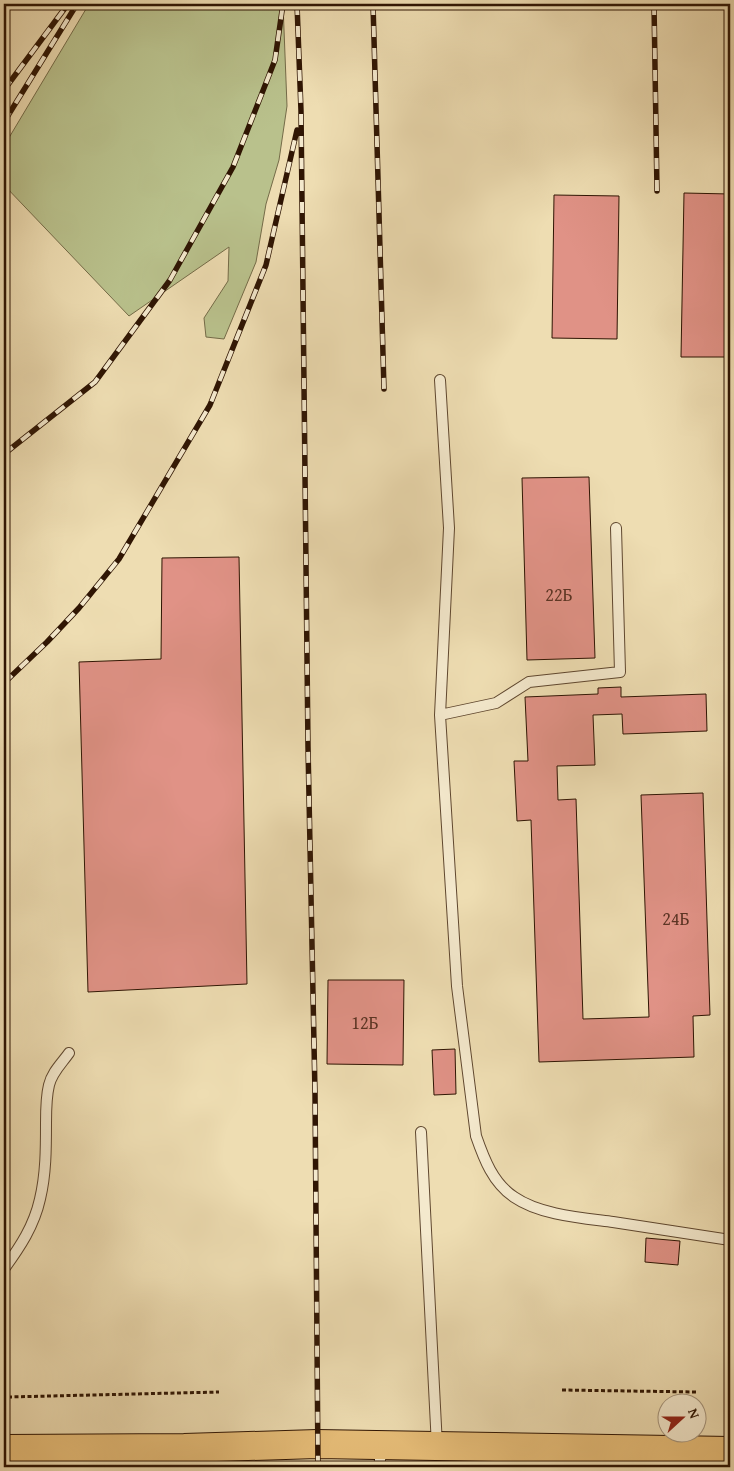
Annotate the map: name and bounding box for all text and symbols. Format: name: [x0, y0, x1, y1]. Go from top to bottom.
house number: 22Б: [545, 581, 573, 608]
house number: 24Б: [662, 905, 690, 932]
house number: 12Б: [351, 1009, 379, 1036]
north arrow: [656, 1394, 706, 1444]
text: N: [683, 1405, 705, 1422]

